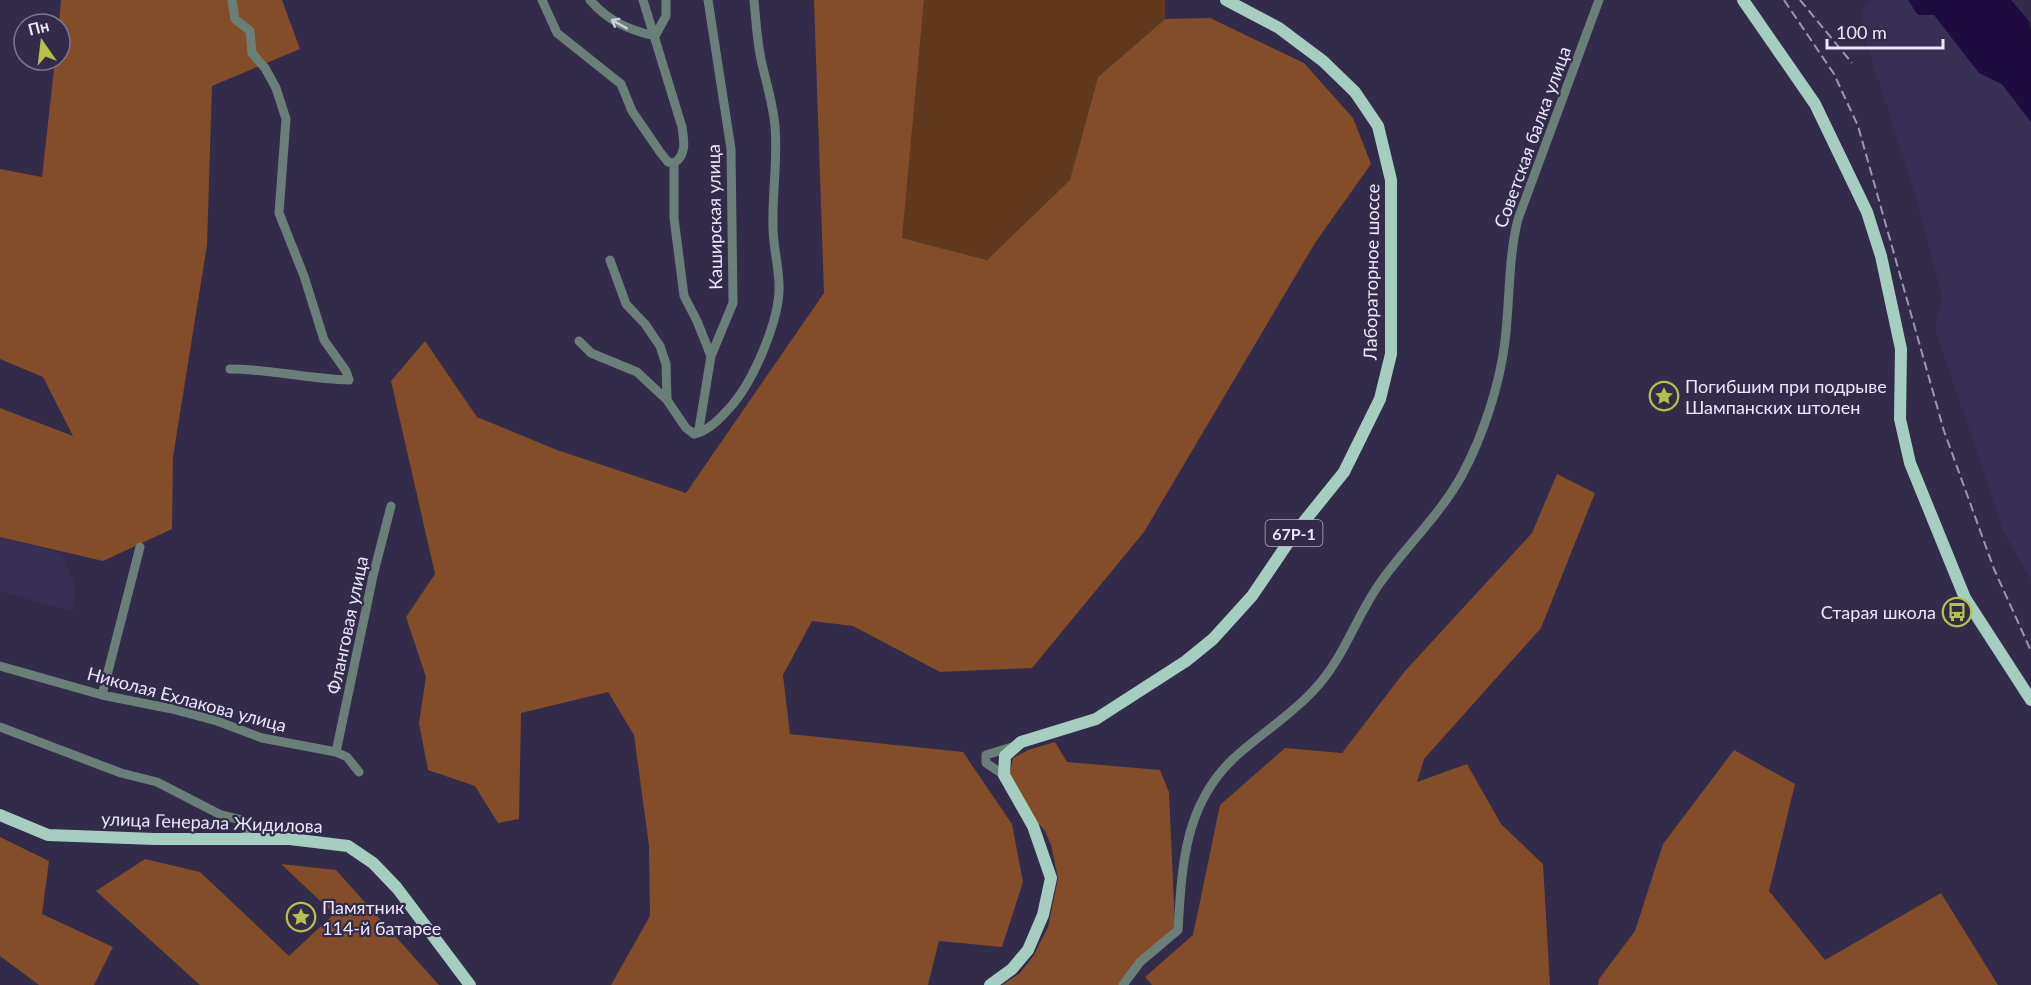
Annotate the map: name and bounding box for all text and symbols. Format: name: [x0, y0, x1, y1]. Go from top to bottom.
north arrow: [12, 12, 72, 72]
scale bar: [1827, 12, 1942, 50]
text: Пн: [26, 15, 51, 39]
one-way arrow: [611, 18, 628, 30]
text: 100 m: [1836, 21, 1887, 43]
street label: Советская балка улица: [1489, 43, 1575, 231]
street label: Каширская улица: [702, 144, 726, 290]
street label: Лабораторное шоссе: [1358, 184, 1384, 361]
place label: Погибшим при подрыве Шампанских штолен: [1685, 375, 1887, 418]
place icon: Погибшим при подрыве Шампанских штолен: [1648, 380, 1680, 412]
road number: 67Р-1: [1266, 520, 1322, 546]
street label: Фланговая улица: [322, 554, 372, 696]
bus stop icon: Старая школа: [1941, 596, 1973, 628]
place label: Старая школа: [1821, 601, 1936, 623]
street label: Николая Ехлакова улица: [85, 662, 289, 736]
street label: улица Генерала Жидилова: [101, 807, 323, 837]
place label: Памятник 114-й батарее: [322, 896, 441, 939]
place icon: Памятник 114-й батарее: [285, 901, 317, 933]

